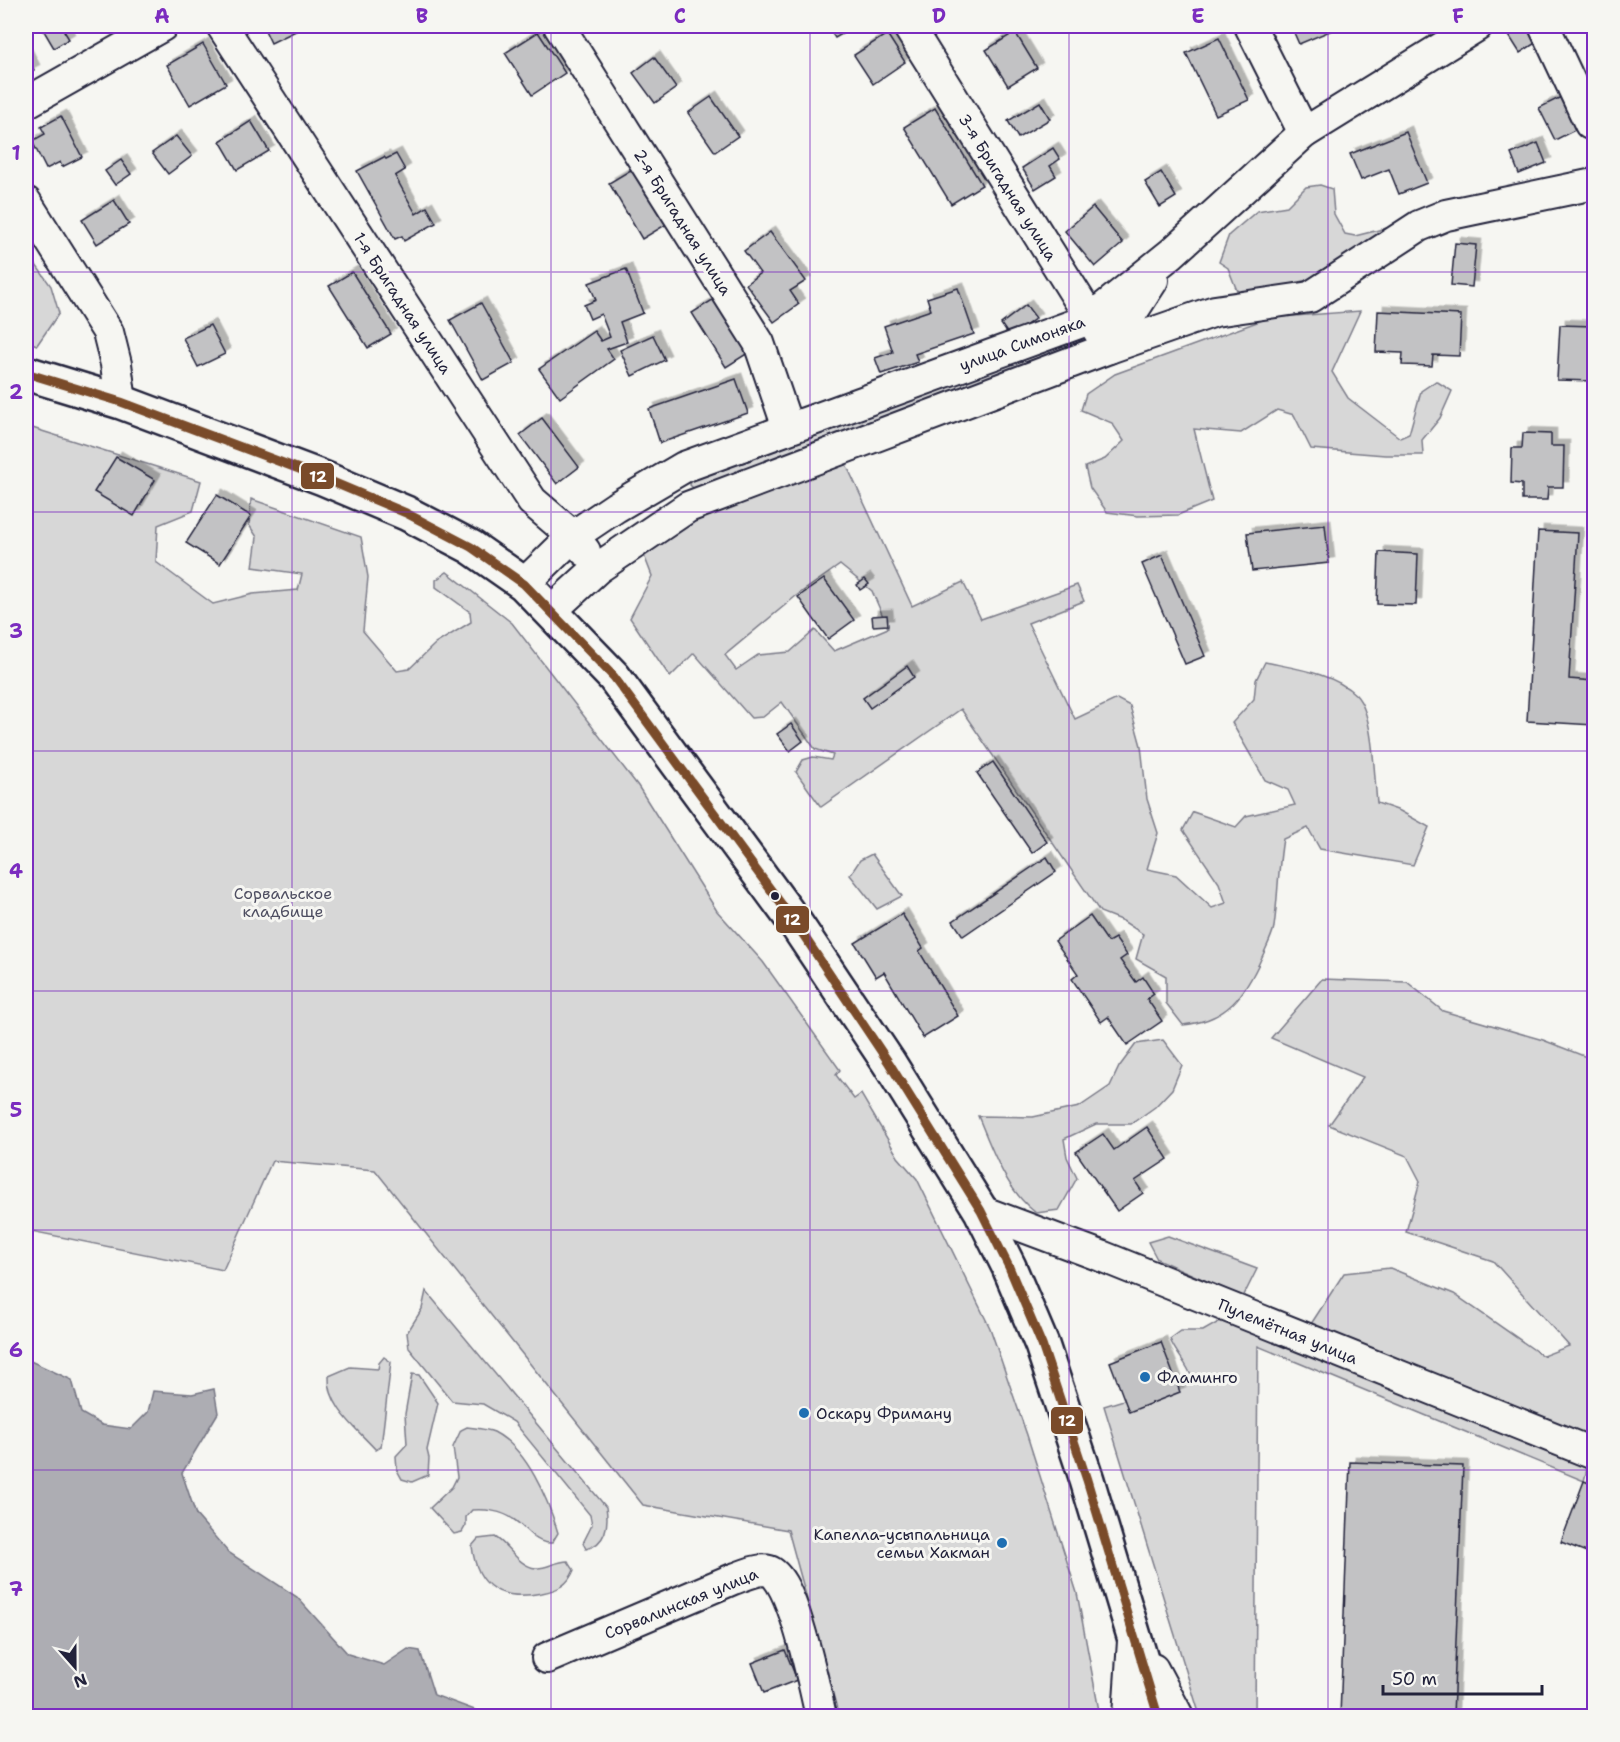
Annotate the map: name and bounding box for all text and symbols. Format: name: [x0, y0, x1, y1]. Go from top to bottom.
text: A: [154, 3, 170, 29]
text: B: [416, 3, 428, 29]
text: C: [674, 3, 686, 29]
text: D: [932, 3, 946, 29]
text: E: [1191, 3, 1205, 29]
text: F: [1452, 3, 1464, 29]
street label: 3-я Бригадная улица: [954, 110, 1061, 265]
text: 1: [11, 140, 21, 166]
street label: 2-я Бригадная улица: [629, 145, 736, 299]
street label: 1-я Бригадная улица: [349, 228, 456, 378]
street label: улица Симоняка: [957, 311, 1088, 376]
text: 2: [9, 379, 23, 405]
line badge: 12: [300, 462, 335, 490]
text: 12: [309, 466, 327, 487]
text: 3: [9, 618, 23, 644]
text: 4: [9, 858, 23, 884]
park label: Сорвальское кладбище: [234, 883, 332, 922]
unlabelled marker: [769, 890, 781, 902]
line badge: 12: [775, 905, 810, 934]
text: 12: [783, 909, 801, 930]
text: 5: [10, 1097, 22, 1123]
street label: Пулемётная улица: [1215, 1294, 1361, 1369]
text: 6: [9, 1337, 23, 1363]
place label: Фламинго: [1157, 1367, 1238, 1388]
marker: Фламинго: [1138, 1370, 1152, 1384]
place label: Оскару Фриману: [816, 1403, 952, 1424]
marker: Оскару Фриману: [797, 1406, 811, 1420]
line badge: 12: [1050, 1406, 1084, 1435]
text: 12: [1058, 1410, 1076, 1431]
place label: Капелла-усыпальница семьи Хакман: [813, 1524, 990, 1563]
marker: Капелла-усыпальница семьи Хакман: [995, 1536, 1009, 1550]
street label: Сорвалинская улица: [601, 1563, 761, 1644]
text: 7: [9, 1576, 23, 1602]
north arrow: [45, 1637, 105, 1697]
scale bar: [1383, 1658, 1542, 1696]
text: 50 m: [1392, 1667, 1437, 1691]
text: N: [71, 1668, 90, 1693]

